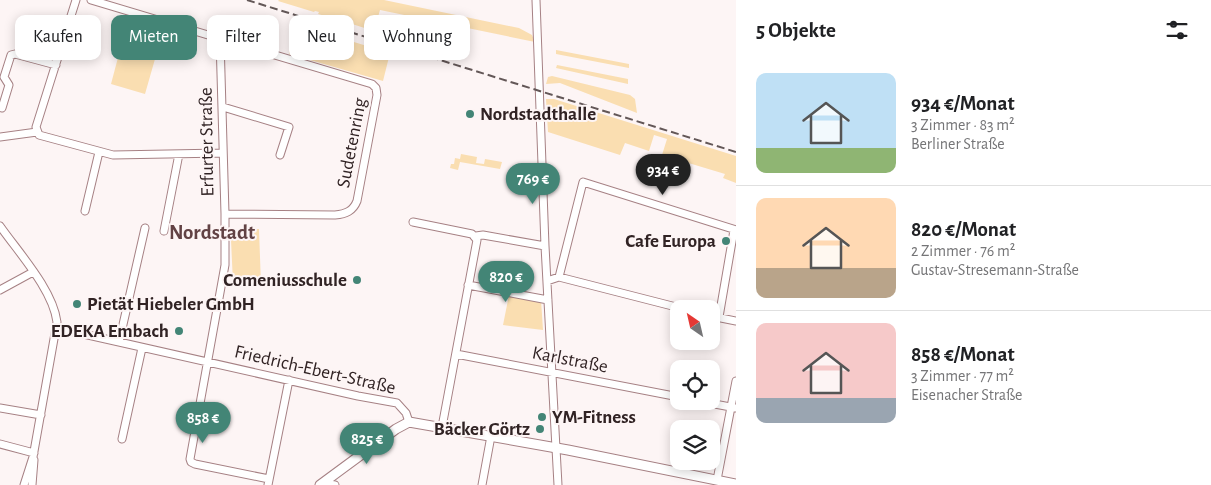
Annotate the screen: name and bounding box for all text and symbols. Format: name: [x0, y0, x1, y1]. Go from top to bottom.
chip: Kaufen: [15, 15, 101, 60]
chip: Mieten: [111, 15, 197, 60]
chip: Filter: [207, 15, 279, 60]
chip: Neu: [289, 15, 354, 60]
chip: Wohnung: [364, 15, 470, 60]
icon: filters: [1163, 16, 1191, 44]
text: 5 Objekte: [756, 20, 836, 41]
street label: Erfurter Straße: [197, 87, 217, 197]
icon: home: [796, 93, 856, 153]
text: 934 €/Monat: [911, 93, 1015, 114]
street label: Sudetenring: [334, 96, 370, 190]
place label: Nordstadthalle: [480, 105, 596, 124]
marker: Nordstadthalle: [464, 108, 476, 120]
text: 3 Zimmer · 83 m²: [911, 117, 1015, 133]
text: Berliner Straße: [911, 136, 1005, 152]
pin: 934 €: [628, 154, 698, 196]
pin: 769 €: [498, 162, 568, 205]
text: 934 €: [647, 162, 679, 178]
text: 769 €: [517, 171, 549, 187]
icon: home: [796, 218, 856, 278]
text: 820 €/Monat: [911, 219, 1016, 240]
district label: Nordstadt: [169, 222, 255, 243]
place label: Cafe Europa: [625, 232, 716, 251]
marker: Cafe Europa: [720, 235, 732, 247]
text: 2 Zimmer · 76 m²: [911, 243, 1015, 259]
pin: 820 €: [471, 260, 541, 303]
text: Gustav-Stresemann-Straße: [911, 262, 1079, 278]
text: 820 €: [489, 269, 523, 285]
place label: Comeniusschule: [223, 271, 347, 290]
marker: Comeniusschule: [351, 274, 363, 286]
place label: Pietät Hiebeler GmbH: [87, 295, 255, 314]
marker: Pietät Hiebeler GmbH: [71, 298, 83, 310]
north arrow: [670, 300, 720, 350]
map controls: [670, 300, 720, 470]
place label: EDEKA Embach: [51, 322, 169, 341]
marker: EDEKA Embach: [173, 325, 185, 337]
street label: Friedrich-Ebert-Straße: [233, 342, 397, 398]
street label: Karlstraße: [531, 343, 609, 377]
icon: home: [796, 343, 856, 403]
text: 858 €/Monat: [911, 344, 1015, 365]
button: locate: [670, 360, 720, 410]
text: 3 Zimmer · 77 m²: [911, 368, 1014, 384]
text: Eisenacher Straße: [911, 387, 1022, 403]
pin: 858 €: [168, 402, 238, 444]
place label: YM-Fitness: [552, 408, 636, 427]
text: 858 €: [187, 410, 219, 426]
marker: YM-Fitness: [536, 411, 548, 423]
place label: Bäcker Görtz: [434, 420, 530, 439]
button: layers: [670, 420, 720, 470]
pin: 825 €: [332, 422, 402, 465]
marker: Bäcker Görtz: [534, 423, 546, 435]
text: 825 €: [351, 431, 383, 447]

